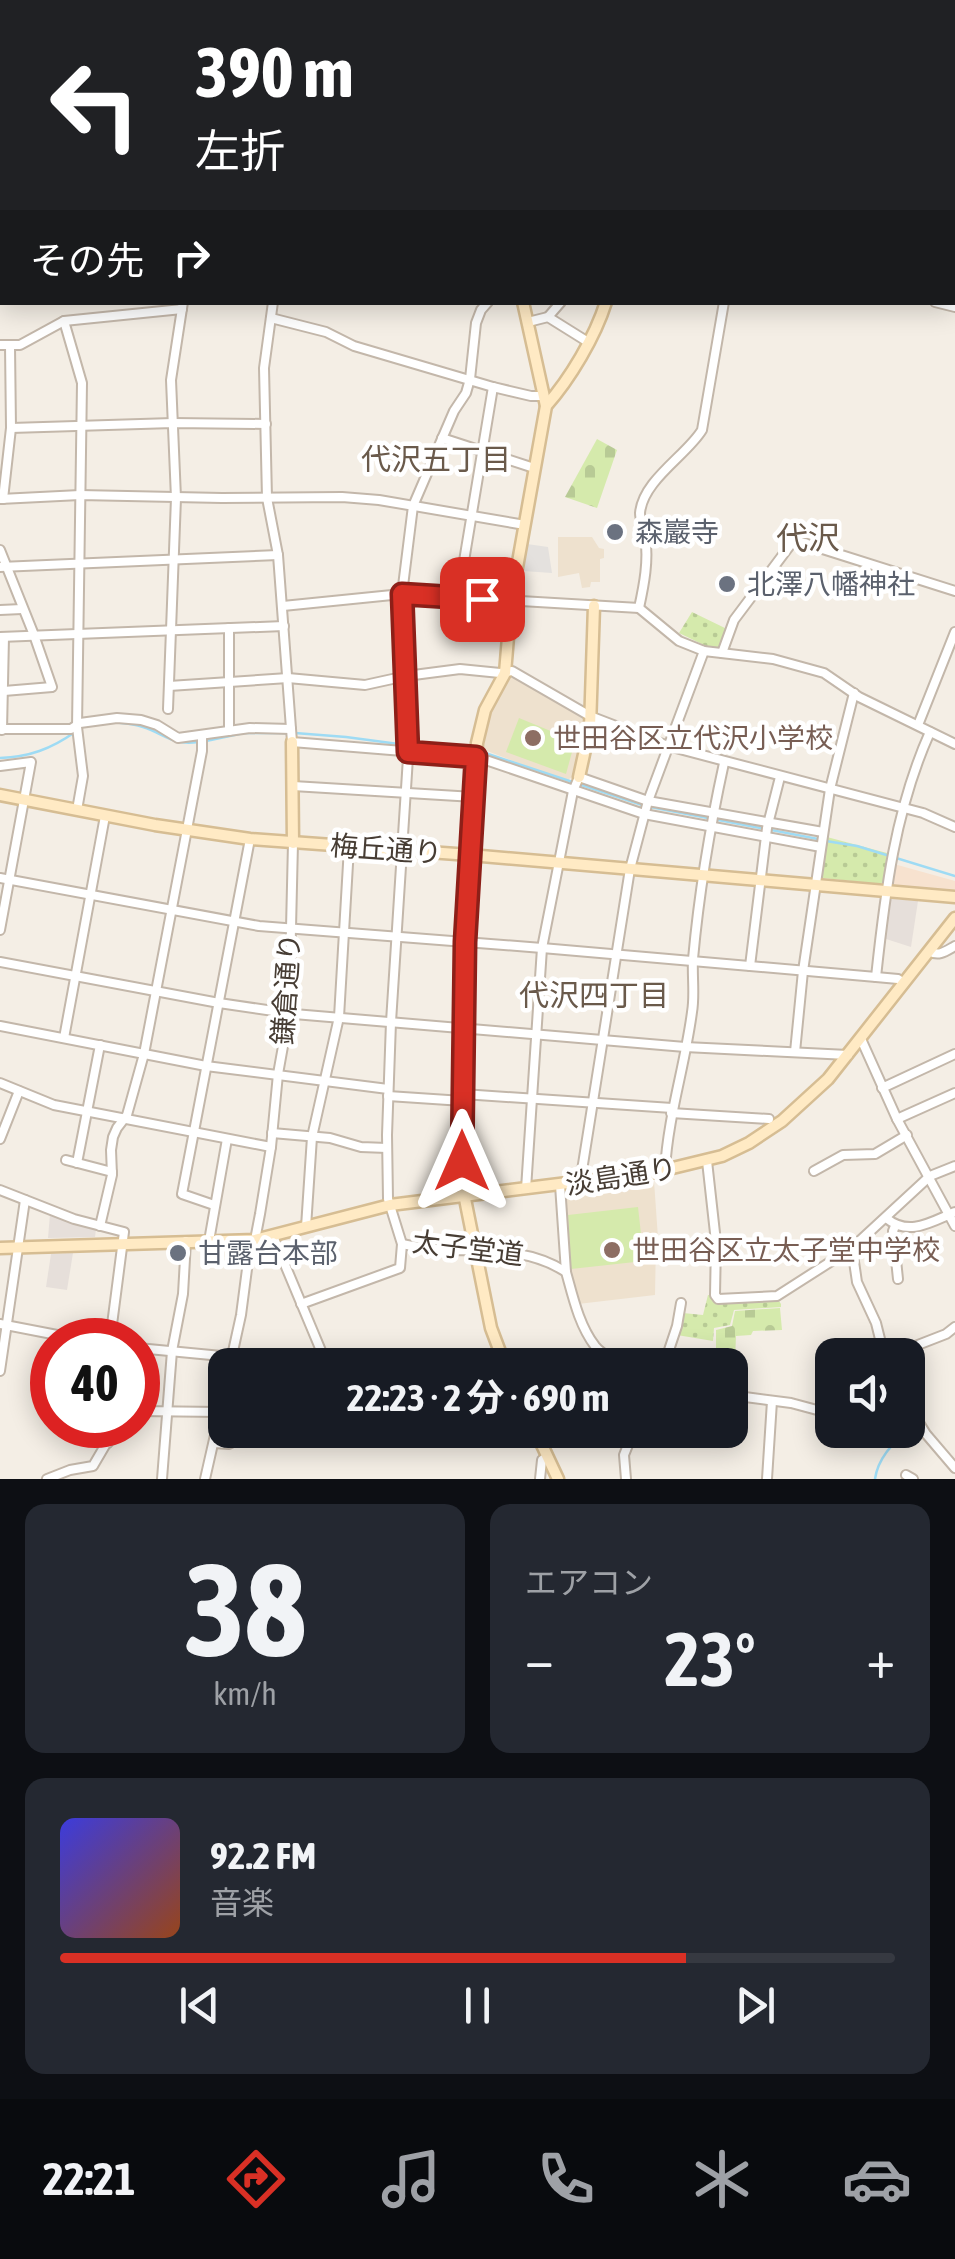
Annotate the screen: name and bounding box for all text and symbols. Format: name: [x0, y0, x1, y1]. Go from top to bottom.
text: 390 m: [195, 32, 354, 112]
icon: left: [30, 40, 160, 170]
text: 左折: [195, 125, 285, 177]
icon: right: [164, 230, 219, 285]
text: その先: [30, 239, 144, 282]
district label: 代沢五丁目: [361, 442, 511, 476]
place label: 森巖寺: [635, 516, 719, 548]
district label: 代沢: [776, 519, 840, 556]
marker: 森巖寺: [604, 521, 626, 543]
pin: [440, 557, 525, 642]
place label: 北澤八幡神社: [747, 568, 915, 600]
icon: arrive: [455, 572, 510, 627]
marker: 北澤八幡神社: [716, 573, 738, 595]
place label: 世田谷区立代沢小学校: [553, 722, 833, 754]
marker: 世田谷区立代沢小学校: [522, 727, 544, 749]
street label: 梅丘通り: [329, 829, 443, 869]
street label: 鎌倉通り: [266, 932, 306, 1046]
district label: 代沢四丁目: [519, 978, 669, 1012]
position arrow: [410, 1109, 514, 1213]
street label: 淡島通り: [563, 1151, 679, 1201]
street label: 太子堂道: [410, 1225, 526, 1271]
place label: 世田谷区立太子堂中学校: [632, 1234, 940, 1266]
place label: 甘露台本部: [198, 1237, 338, 1269]
marker: 世田谷区立太子堂中学校: [601, 1239, 623, 1261]
marker: 甘露台本部: [167, 1242, 189, 1264]
speed limit sign: 40: [30, 1318, 160, 1448]
map controls: [815, 1338, 925, 1448]
button: sound: [815, 1338, 925, 1448]
text: 22:23 · 2 分 · 690 m: [347, 1376, 609, 1419]
text: 38: [184, 1535, 306, 1684]
text: エアコン: [525, 1564, 653, 1601]
text: 23°: [664, 1616, 756, 1702]
text: −: [525, 1627, 554, 1690]
text: +: [866, 1627, 895, 1690]
text: km/h: [213, 1675, 277, 1712]
text: 92.2 FM: [210, 1834, 316, 1877]
text: 音楽: [210, 1884, 274, 1921]
icon: previous: [172, 1978, 227, 2033]
icon: pause: [450, 1978, 505, 2033]
icon: next: [728, 1978, 783, 2033]
icon: directions: [221, 2144, 291, 2214]
icon: music: [376, 2144, 446, 2214]
icon: phone: [531, 2144, 601, 2214]
icon: climate: [687, 2144, 757, 2214]
icon: car: [842, 2144, 912, 2214]
text: 22:21: [43, 2153, 135, 2205]

